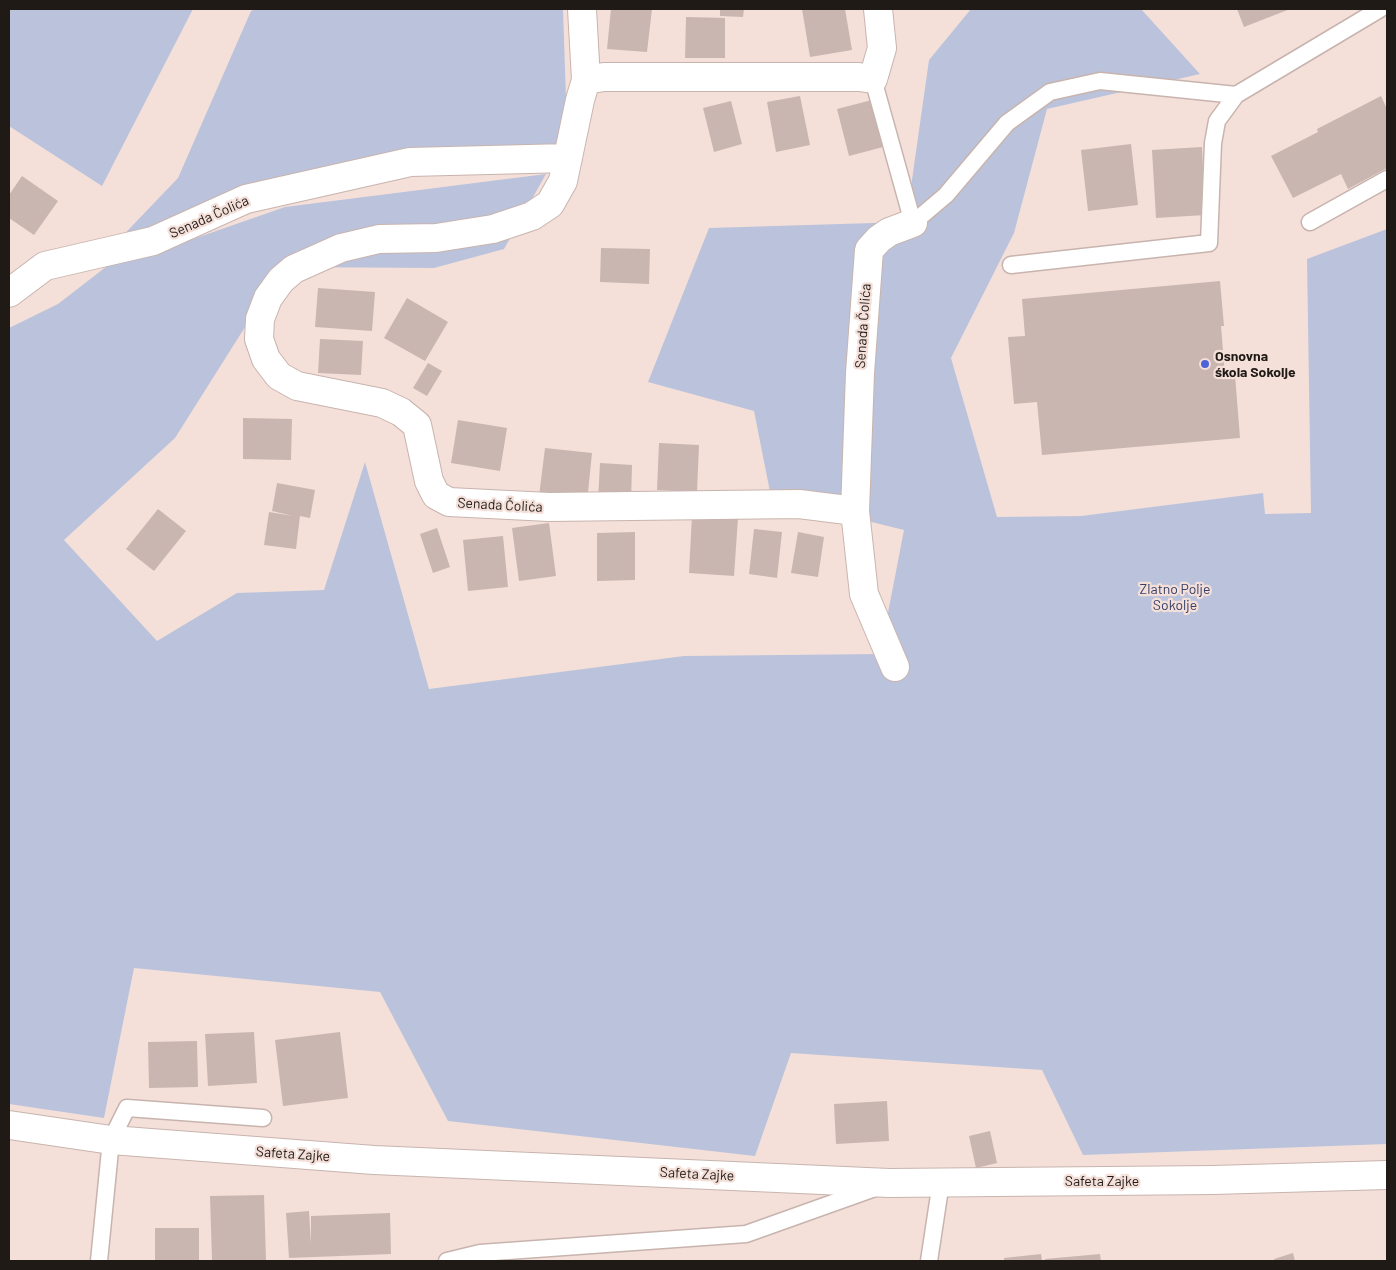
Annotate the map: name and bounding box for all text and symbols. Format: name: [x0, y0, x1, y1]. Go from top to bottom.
street label: Senada Čolića: [167, 192, 251, 242]
street label: Senada Čolića: [852, 283, 874, 369]
place label: Osnovna śkola Sokolje: [1215, 348, 1296, 381]
marker: Osnovna śkola Sokolje: [1199, 358, 1211, 370]
street label: Senada Čolića: [457, 494, 543, 516]
park label: Zlatno Polje Sokolje: [1140, 581, 1210, 614]
street label: Safeta Zajke: [255, 1143, 331, 1165]
street label: Safeta Zajke: [659, 1164, 735, 1184]
street label: Safeta Zajke: [1065, 1173, 1139, 1189]

